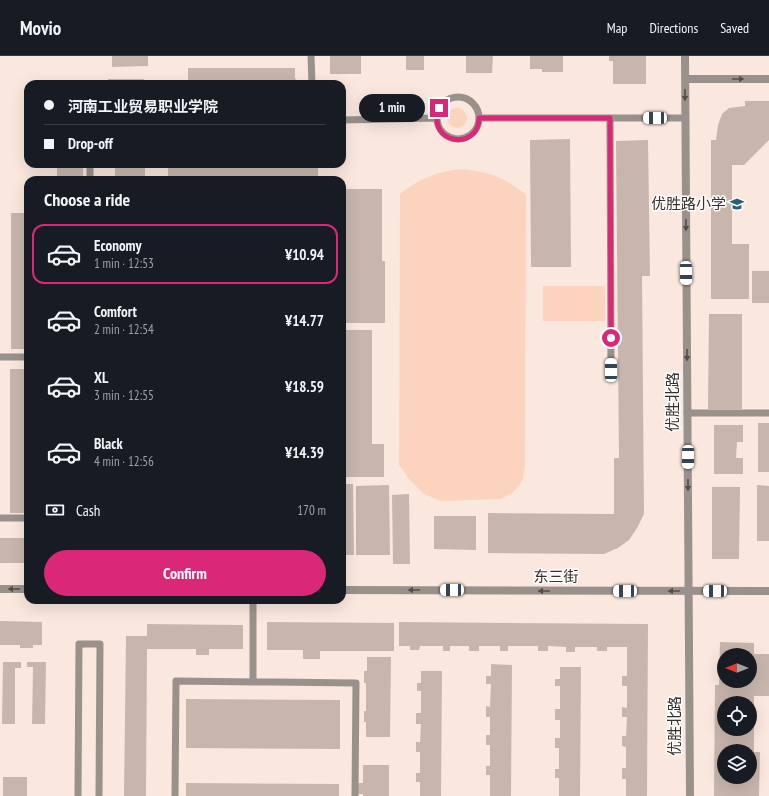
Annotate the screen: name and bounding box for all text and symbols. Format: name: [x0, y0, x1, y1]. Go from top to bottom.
text: Movio: [20, 16, 61, 40]
text: Map: [607, 19, 627, 37]
text: Directions: [649, 19, 698, 37]
text: Saved: [720, 19, 749, 37]
one-way arrow: [732, 76, 745, 82]
one-way arrow: [682, 89, 688, 102]
callout: 1 min: [359, 94, 425, 122]
text: 河南工业贸易职业学院: [68, 97, 218, 116]
text: 1 min: [379, 99, 405, 116]
route end: [430, 99, 448, 117]
car: [643, 112, 667, 124]
text: Drop-off: [68, 134, 113, 153]
text: Choose a ride: [44, 188, 130, 211]
place label: 优胜路小学: [651, 194, 726, 213]
school or university icon: 优胜路小学: [729, 196, 745, 212]
one-way arrow: [683, 219, 689, 232]
icon: car: [46, 236, 82, 272]
text: Economy: [94, 236, 142, 255]
text: ¥10.94: [285, 245, 324, 264]
text: 1 min · 12:53: [94, 255, 154, 272]
car: [680, 261, 692, 285]
icon: car: [46, 302, 82, 338]
text: Comfort: [94, 302, 137, 321]
text: ¥14.77: [285, 311, 324, 330]
text: 2 min · 12:54: [94, 321, 154, 338]
route start: [602, 329, 620, 347]
one-way arrow: [684, 349, 690, 362]
car: [605, 358, 617, 382]
icon: car: [46, 368, 82, 404]
text: XL: [94, 368, 108, 387]
street label: 优胜北路: [663, 372, 682, 432]
text: ¥18.59: [285, 377, 324, 396]
text: 3 min · 12:55: [94, 387, 154, 404]
icon: car: [46, 434, 82, 470]
text: Black: [94, 434, 123, 453]
text: ¥14.39: [285, 443, 324, 462]
car: [682, 445, 694, 469]
text: 4 min · 12:56: [94, 453, 154, 470]
one-way arrow: [685, 479, 691, 492]
icon: cash: [44, 499, 66, 521]
text: Cash: [76, 501, 100, 520]
text: 170 m: [297, 502, 326, 519]
button: Confirm: [44, 550, 326, 596]
street label: 东三街: [533, 567, 579, 586]
car: [440, 584, 464, 596]
car: [613, 585, 637, 597]
car: [703, 585, 727, 597]
one-way arrow: [7, 586, 20, 592]
one-way arrow: [407, 587, 420, 593]
one-way arrow: [537, 588, 550, 594]
one-way arrow: [667, 588, 680, 594]
north arrow: [717, 648, 757, 688]
map controls: [717, 648, 757, 784]
street label: 优胜北路: [665, 696, 684, 756]
button: locate: [717, 696, 757, 736]
button: layers: [717, 744, 757, 784]

